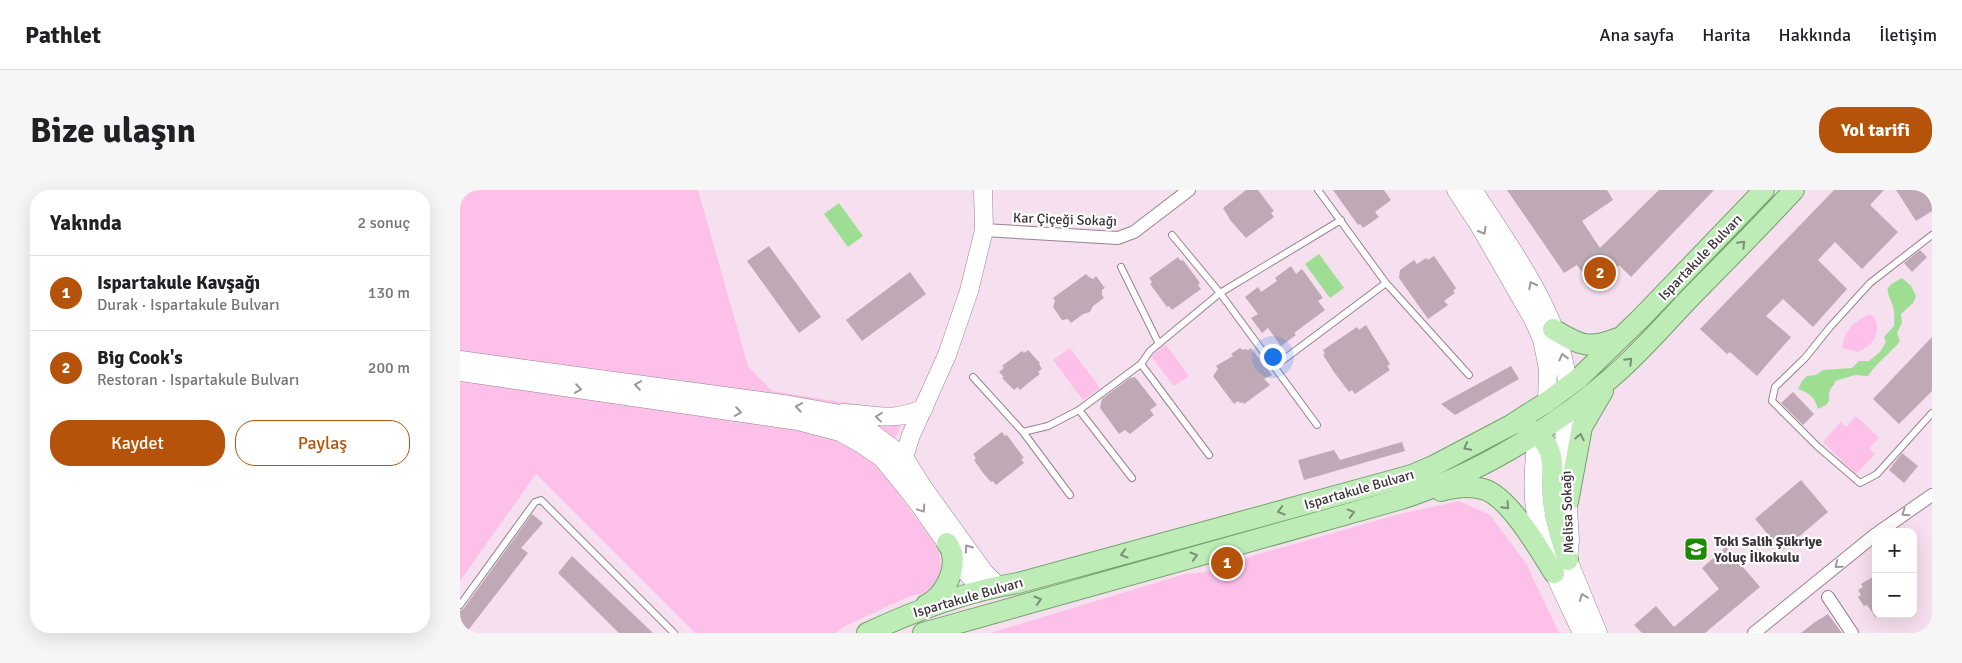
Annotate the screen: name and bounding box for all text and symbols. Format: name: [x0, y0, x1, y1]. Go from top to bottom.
text: Pathlet: [25, 20, 101, 50]
text: Ana sayfa: [1600, 24, 1674, 46]
text: Harita: [1702, 24, 1751, 46]
text: Hakkında: [1779, 24, 1851, 46]
text: İletişim: [1879, 24, 1937, 46]
button: Yol tarifi: [1819, 107, 1932, 153]
text: Bize ulaşın: [30, 109, 196, 152]
street label: Kar Çiçeği Sokağı: [1013, 209, 1117, 230]
text: Yakında: [50, 210, 122, 236]
street label: Ispartakule Bulvarı: [1655, 211, 1746, 304]
text: 2 sonuç: [358, 213, 410, 233]
one-way arrow: [1476, 225, 1486, 234]
one-way arrow: [1736, 241, 1745, 250]
pin: 2: [1584, 254, 1616, 292]
text: Ispartakule Kavşağı: [97, 271, 260, 295]
one-way arrow: [1528, 281, 1538, 290]
text: 1: [62, 283, 70, 303]
text: 130 m: [368, 283, 410, 303]
text: Durak · Ispartakule Bulvarı: [97, 295, 280, 315]
your location: [1260, 344, 1286, 370]
text: Big Cook's: [97, 346, 183, 370]
one-way arrow: [1558, 352, 1569, 361]
text: 2: [62, 358, 70, 378]
text: 200 m: [368, 358, 410, 378]
one-way arrow: [1623, 358, 1632, 367]
text: Restoran · Ispartakule Bulvarı: [97, 370, 299, 390]
one-way arrow: [634, 380, 642, 391]
one-way arrow: [574, 383, 582, 394]
one-way arrow: [795, 402, 804, 412]
one-way arrow: [735, 406, 743, 417]
one-way arrow: [875, 411, 883, 422]
button: Kaydet: [50, 420, 225, 466]
button: Paylaş: [235, 420, 410, 466]
one-way arrow: [1574, 432, 1585, 441]
one-way arrow: [1464, 441, 1473, 451]
street label: Ispartakule Bulvarı: [1302, 466, 1416, 513]
street label: Melisa Sokağı: [1558, 470, 1577, 554]
one-way arrow: [1500, 500, 1509, 509]
one-way arrow: [916, 503, 925, 512]
one-way arrow: [1278, 505, 1286, 515]
one-way arrow: [1901, 507, 1911, 516]
one-way arrow: [1346, 508, 1355, 519]
map controls: [1872, 528, 1917, 618]
button: +: [1872, 528, 1917, 573]
place label: Toki Salih Şükriye Yoluç İlkokulu: [1713, 533, 1822, 566]
school or university icon: Toki Salih Şükriye Yoluç İlkokulu: [1683, 536, 1709, 562]
one-way arrow: [965, 544, 974, 554]
pin: 1: [1211, 544, 1243, 582]
one-way arrow: [1121, 548, 1129, 558]
one-way arrow: [1189, 552, 1198, 562]
one-way arrow: [1835, 559, 1844, 567]
button: −: [1872, 573, 1917, 618]
street label: Ispartakule Bulvarı: [911, 574, 1025, 621]
one-way arrow: [1578, 593, 1589, 602]
one-way arrow: [1033, 596, 1041, 606]

